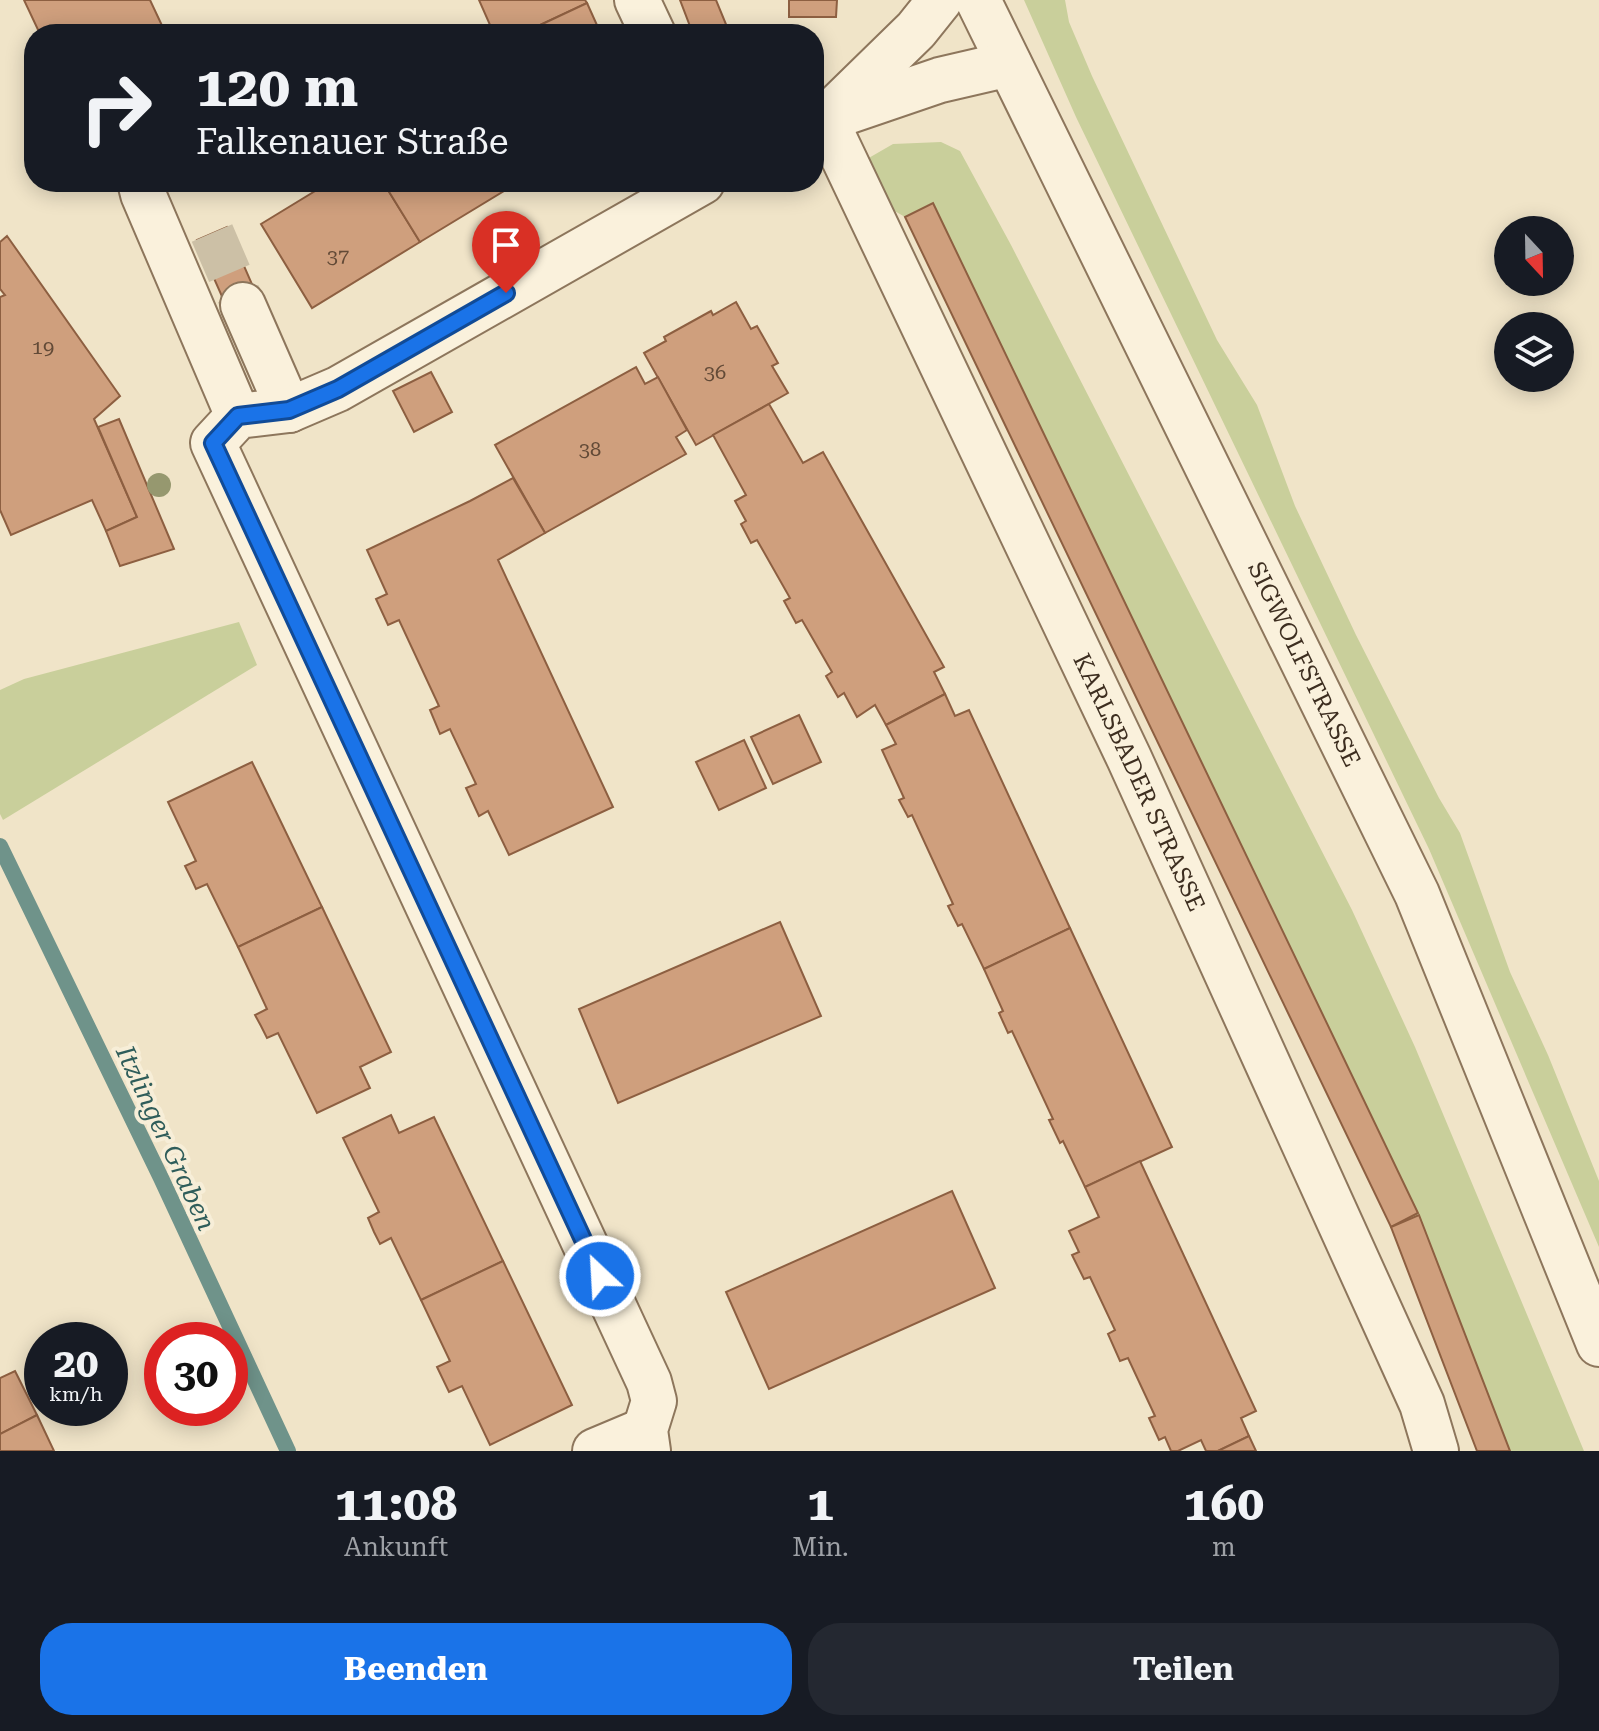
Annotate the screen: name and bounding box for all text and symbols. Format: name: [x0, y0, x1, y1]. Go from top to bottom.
text: 120 m: [196, 54, 358, 120]
icon: right: [64, 56, 168, 160]
text: Falkenauer Straße: [196, 121, 508, 163]
pin: [472, 211, 540, 293]
north arrow: [1494, 216, 1574, 296]
map controls: [1494, 216, 1574, 392]
icon: arrive: [484, 223, 528, 267]
house number: 37: [327, 244, 349, 268]
button: layers: [1494, 312, 1574, 392]
house number: 19: [32, 335, 54, 359]
house number: 36: [704, 360, 726, 384]
house number: 38: [579, 437, 601, 461]
street label: SIGWOLFSTRASSE: [1242, 557, 1366, 771]
street label: KARLSBADER STRASSE: [1067, 649, 1211, 916]
water label: Itzlinger Graben: [110, 1040, 222, 1235]
position arrow: [558, 1234, 642, 1318]
speed limit sign: 30: [144, 1322, 248, 1426]
text: 20: [54, 1340, 98, 1387]
text: km/h: [49, 1382, 103, 1406]
text: 11:08: [335, 1476, 457, 1532]
text: 1: [807, 1476, 834, 1532]
text: 160: [1184, 1476, 1264, 1532]
text: Ankunft: [344, 1532, 448, 1562]
text: Min.: [792, 1532, 849, 1562]
text: m: [1212, 1532, 1236, 1562]
button: Beenden: [40, 1623, 792, 1715]
button: Teilen: [808, 1623, 1559, 1715]

